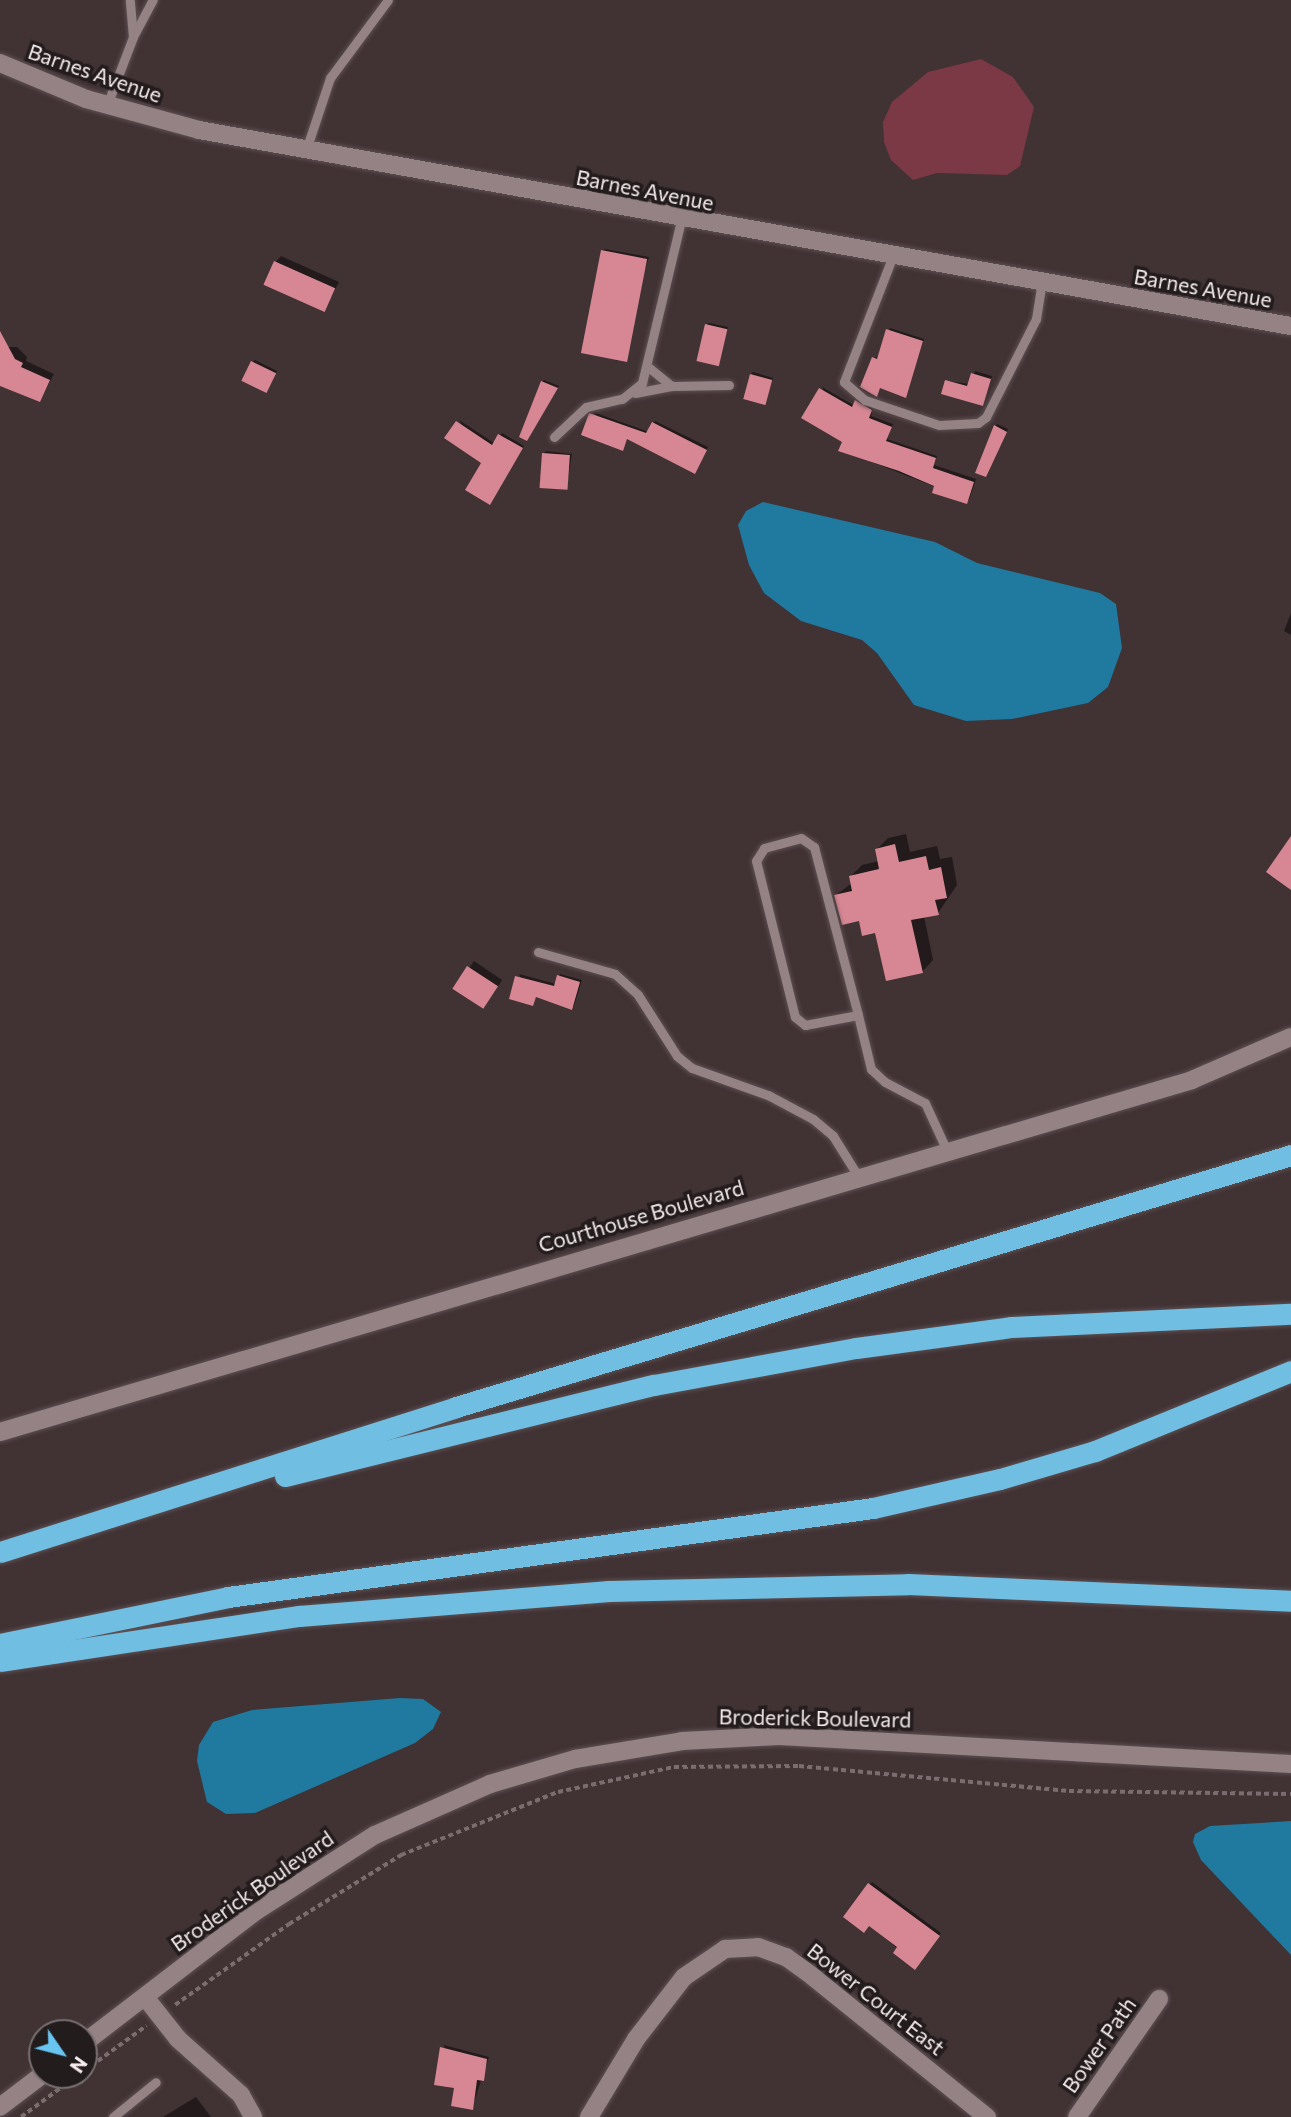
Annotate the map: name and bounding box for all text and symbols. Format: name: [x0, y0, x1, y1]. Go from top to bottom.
street label: Barnes Avenue: [25, 38, 165, 108]
street label: Barnes Avenue: [574, 164, 716, 216]
street label: Barnes Avenue: [1132, 263, 1274, 313]
street label: Courthouse Boulevard: [535, 1175, 747, 1257]
street label: Broderick Boulevard: [719, 1704, 911, 1732]
street label: Broderick Boulevard: [166, 1825, 338, 1957]
street label: Bower Court East: [802, 1938, 950, 2060]
street label: Bower Path: [1057, 1993, 1141, 2097]
north arrow: [28, 2019, 98, 2089]
text: N: [65, 2053, 92, 2078]

